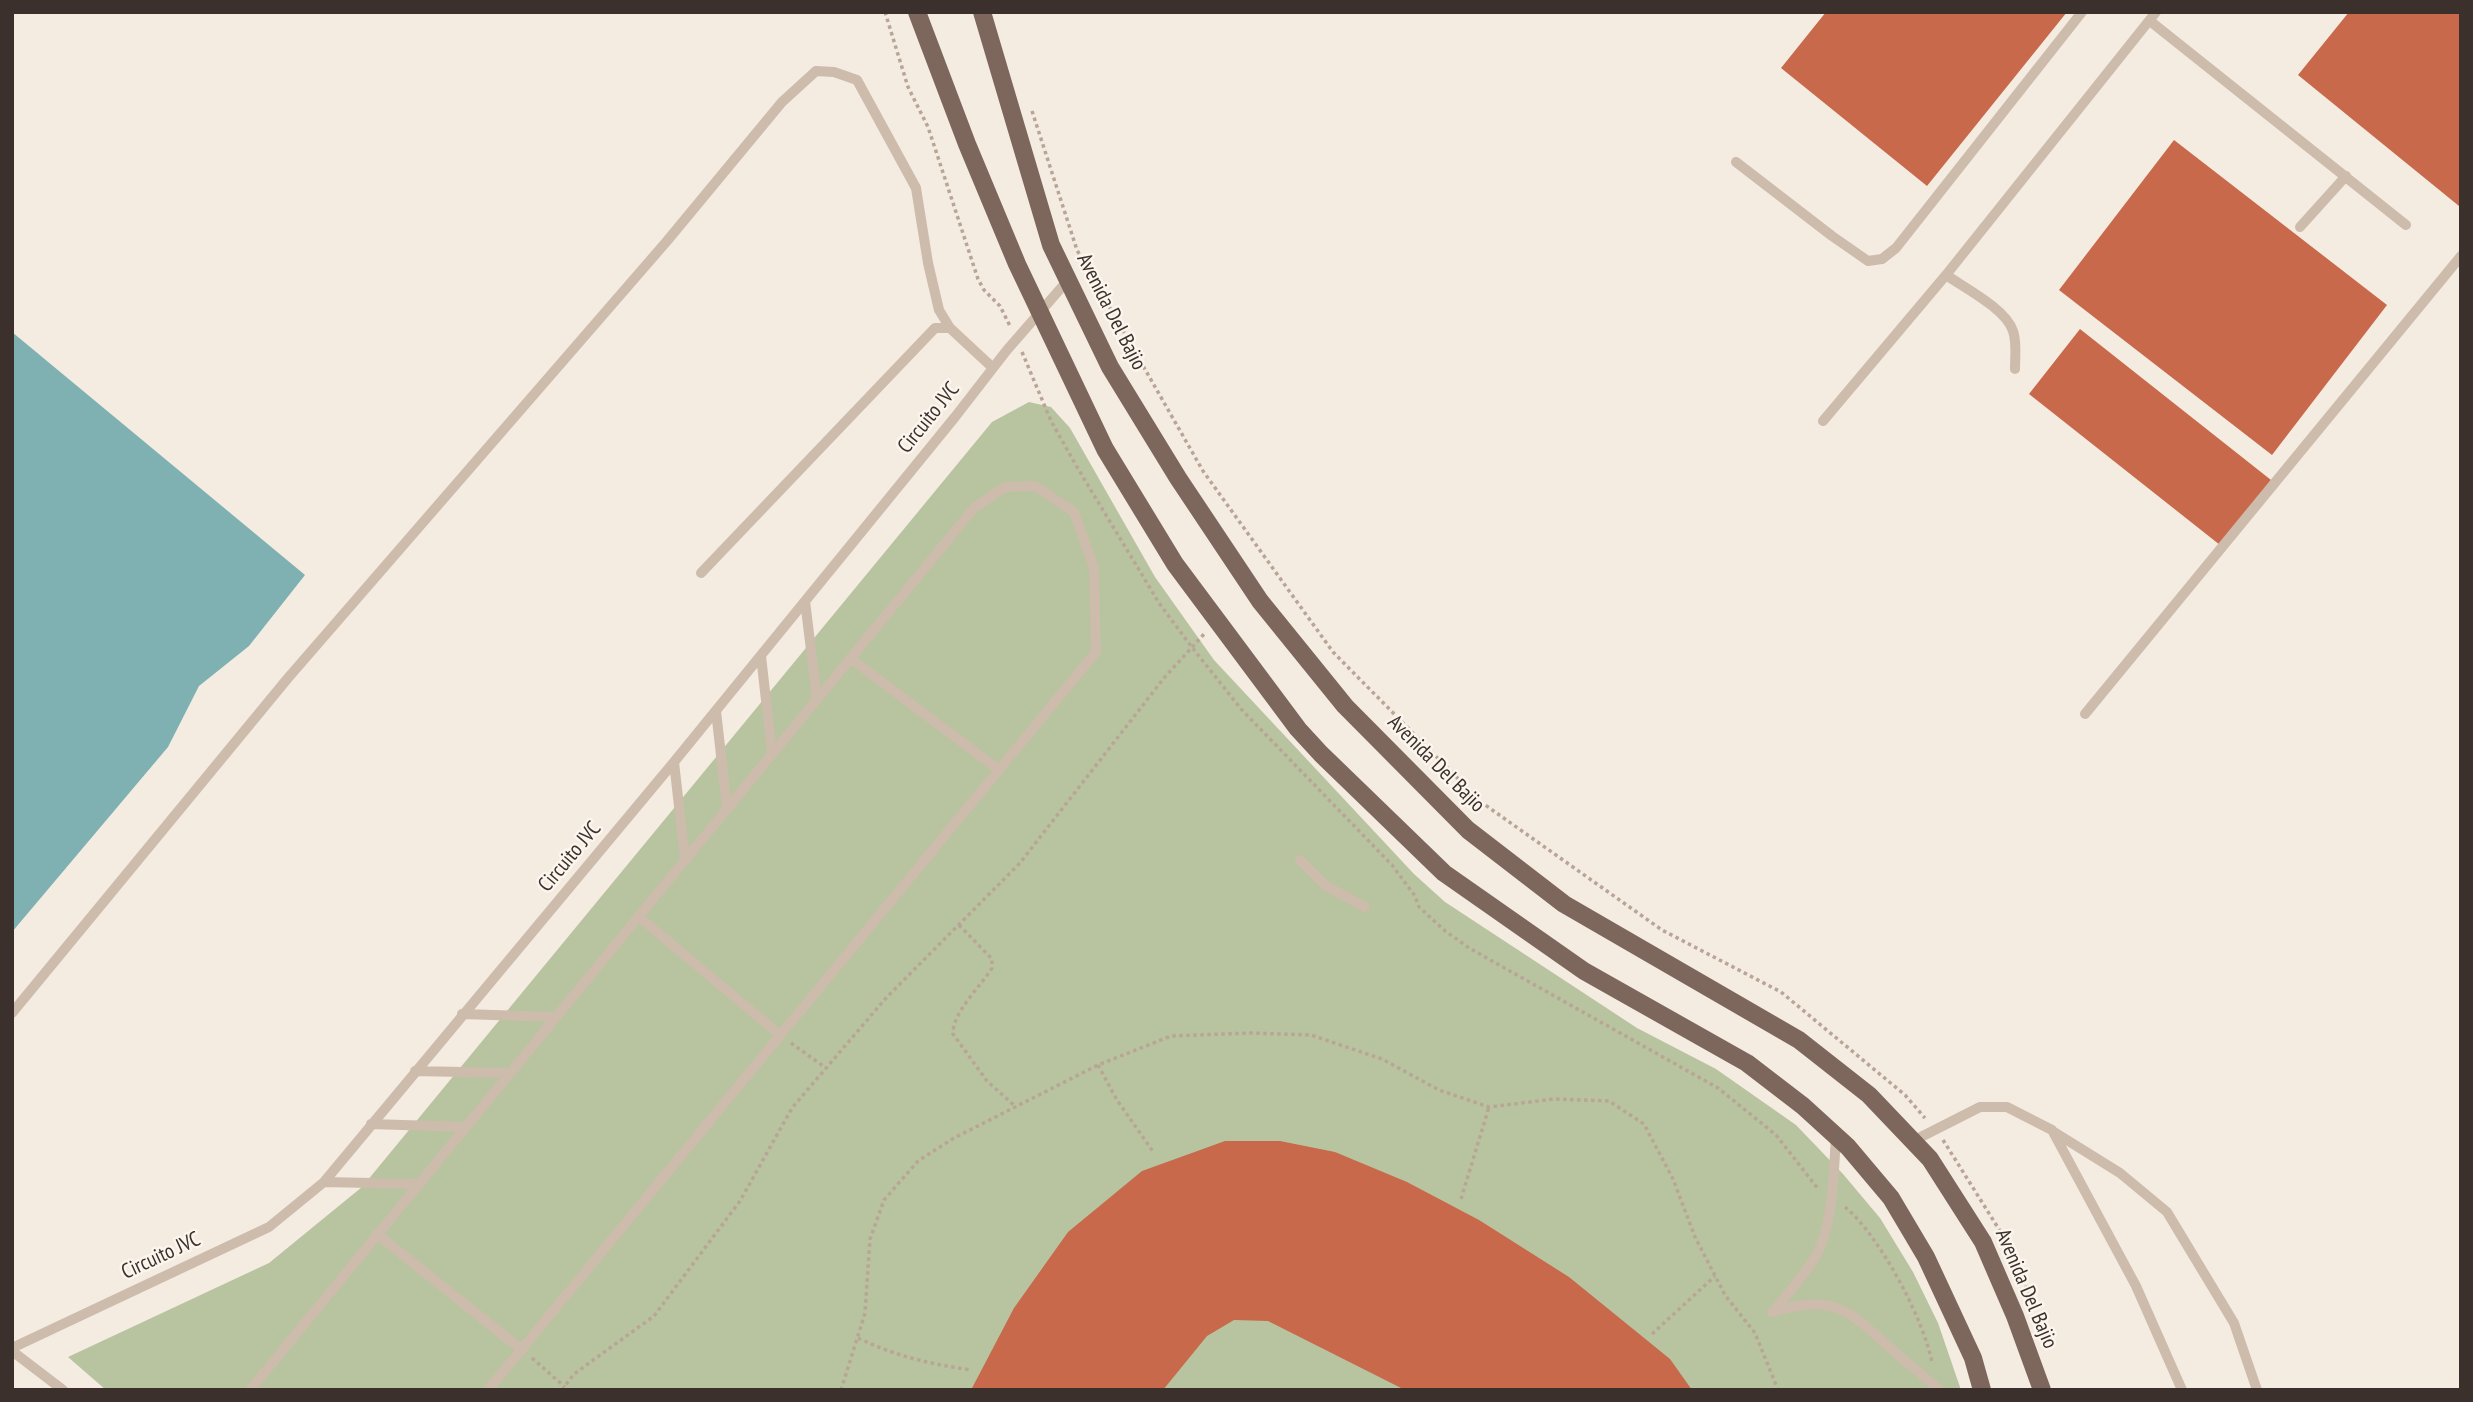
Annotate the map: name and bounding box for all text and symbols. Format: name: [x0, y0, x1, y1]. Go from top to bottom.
street label: Avenida Del Bajio: [1071, 250, 1151, 374]
street label: Circuito JVC: [893, 377, 965, 459]
street label: Avenida Del Bajio: [1382, 710, 1490, 818]
street label: Circuito JVC: [533, 817, 607, 897]
street label: Avenida Del Bajio: [1990, 1225, 2062, 1353]
street label: Circuito JVC: [118, 1227, 204, 1285]

